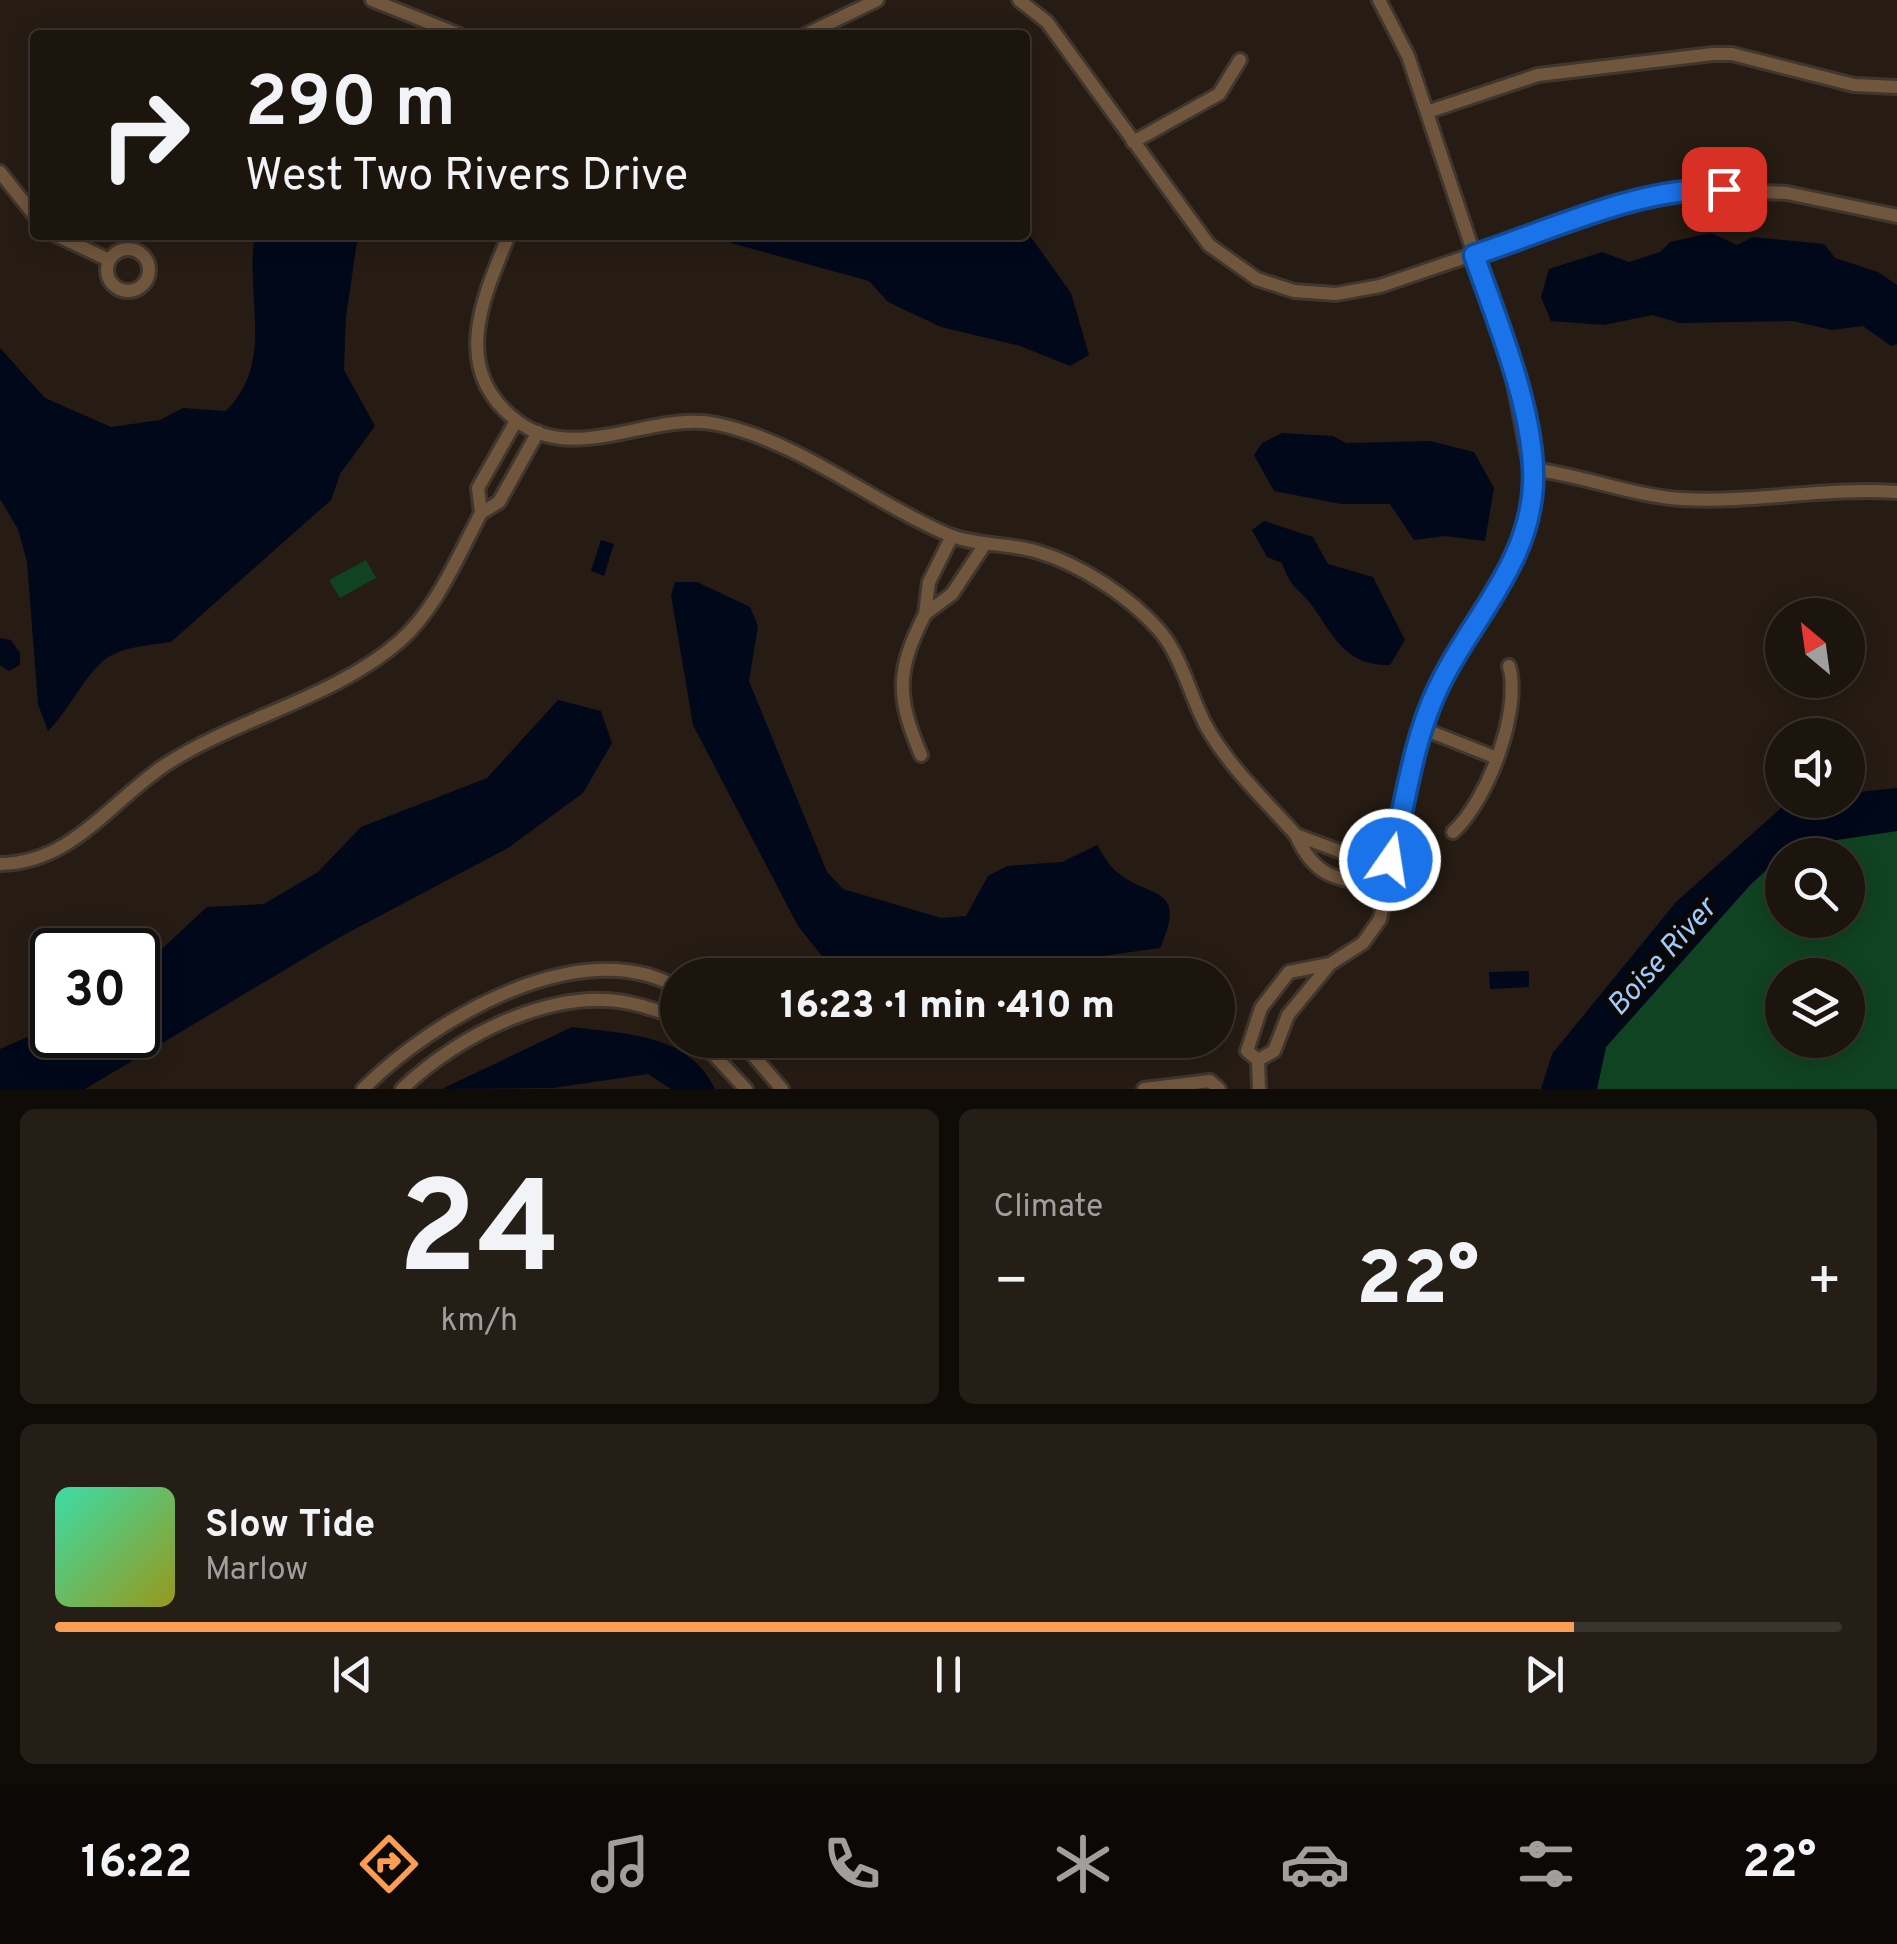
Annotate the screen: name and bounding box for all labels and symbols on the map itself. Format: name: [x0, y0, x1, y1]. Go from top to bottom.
pin: [1682, 147, 1767, 232]
north arrow: [1765, 598, 1865, 698]
position arrow: [1338, 808, 1442, 912]
water label: Boise River: [1600, 890, 1727, 1025]
speed limit sign: 30: [30, 928, 160, 1058]

